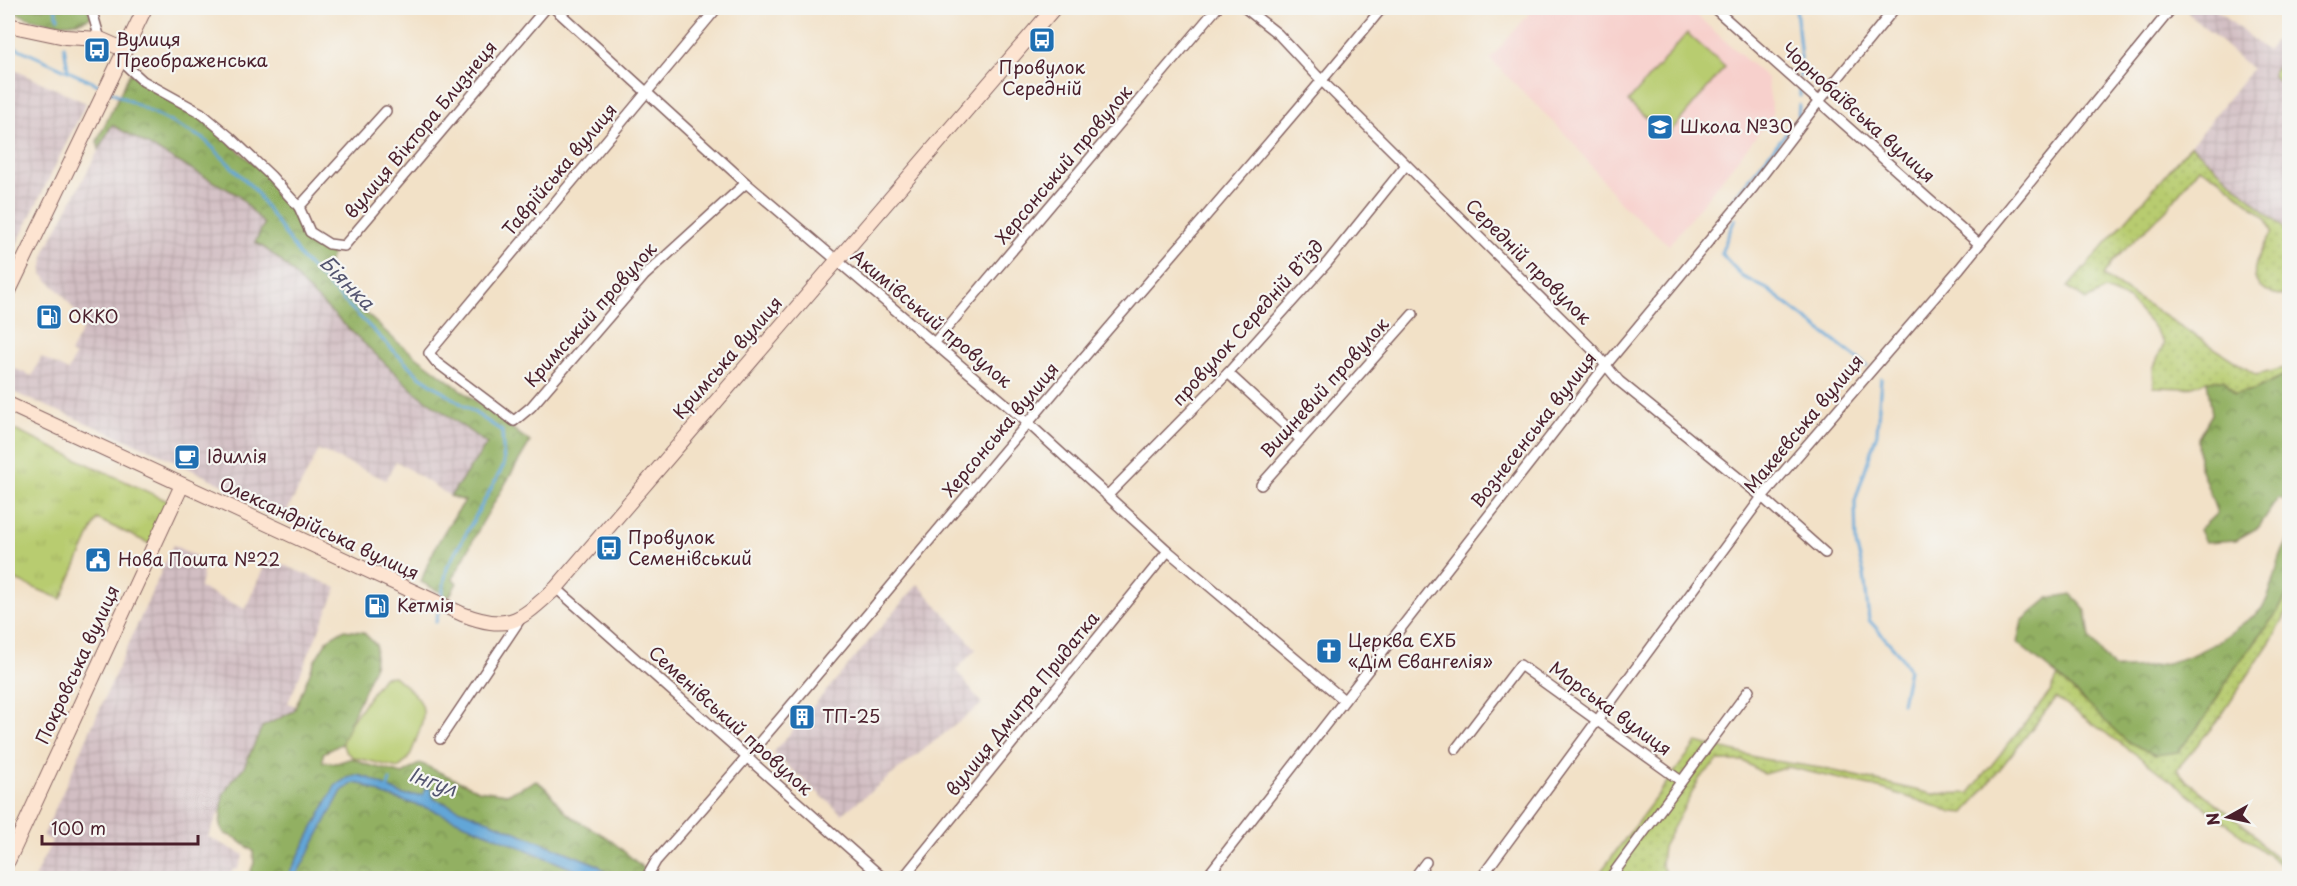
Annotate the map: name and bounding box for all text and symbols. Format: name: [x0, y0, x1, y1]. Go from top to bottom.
place label: Вулиця Преображенська: [116, 25, 268, 73]
bus stop icon: Провулок Середній: [1027, 25, 1057, 55]
street label: вулиця Віктора Близнеця: [337, 34, 503, 224]
bus stop icon: Вулиця Преображенська: [82, 35, 112, 65]
street label: Чорнобаївська вулиця: [1776, 35, 1942, 188]
place label: Провулок Середній: [999, 53, 1086, 101]
street label: Херсонський провулок: [988, 78, 1138, 250]
street label: Таврійська вулиця: [495, 97, 623, 241]
school or university icon: Школа №30: [1645, 112, 1675, 142]
place label: Школа №30: [1680, 112, 1793, 139]
street label: Середній провулок: [1460, 192, 1598, 330]
street label: провулок Середній Вʼїзд: [1165, 233, 1329, 411]
street label: Кримський провулок: [517, 235, 663, 392]
street label: Акимівський провулок: [845, 242, 1019, 394]
water label: Біянка: [313, 248, 382, 317]
street label: Кримська вулиця: [666, 290, 788, 424]
fuel station icon: ОККО: [34, 302, 64, 332]
place label: ОККО: [68, 302, 119, 329]
street label: Вишневий провулок: [1253, 311, 1395, 463]
street label: Вознесенська вулиця: [1463, 345, 1602, 513]
street label: Макеєвська вулиця: [1737, 348, 1869, 498]
street label: Херсонська вулиця: [935, 356, 1064, 502]
cafe icon: Ідиллія: [172, 442, 202, 472]
place label: Ідиллія: [207, 442, 267, 469]
street label: Олександрійська вулиця: [215, 469, 424, 586]
place label: Провулок Семенівський: [628, 523, 752, 571]
bus stop icon: Провулок Семенівський: [594, 533, 624, 563]
public building icon: Нова Пошта №22: [83, 545, 113, 575]
place label: Нова Пошта №22: [118, 545, 280, 572]
street label: Покровська вулиця: [28, 580, 125, 748]
fuel station icon: Кетмія: [362, 591, 392, 621]
place label: Кетмія: [397, 591, 454, 618]
street label: вулиця Дмитра Придатка: [939, 604, 1105, 801]
place label: Церква ЄХБ «Дім Євангелія»: [1348, 626, 1493, 674]
church icon: Церква ЄХБ «Дім Євангелія»: [1314, 636, 1344, 666]
street label: Семенівський провулок: [643, 639, 819, 801]
street label: Морська вулиця: [1544, 654, 1678, 761]
building icon: ТП-25: [787, 702, 817, 732]
place label: ТП-25: [822, 702, 880, 729]
water label: Інгул: [405, 759, 461, 803]
north arrow: [2198, 787, 2258, 847]
scale bar: [42, 808, 198, 846]
text: N: [2199, 811, 2225, 827]
text: 100 m: [51, 814, 106, 841]

